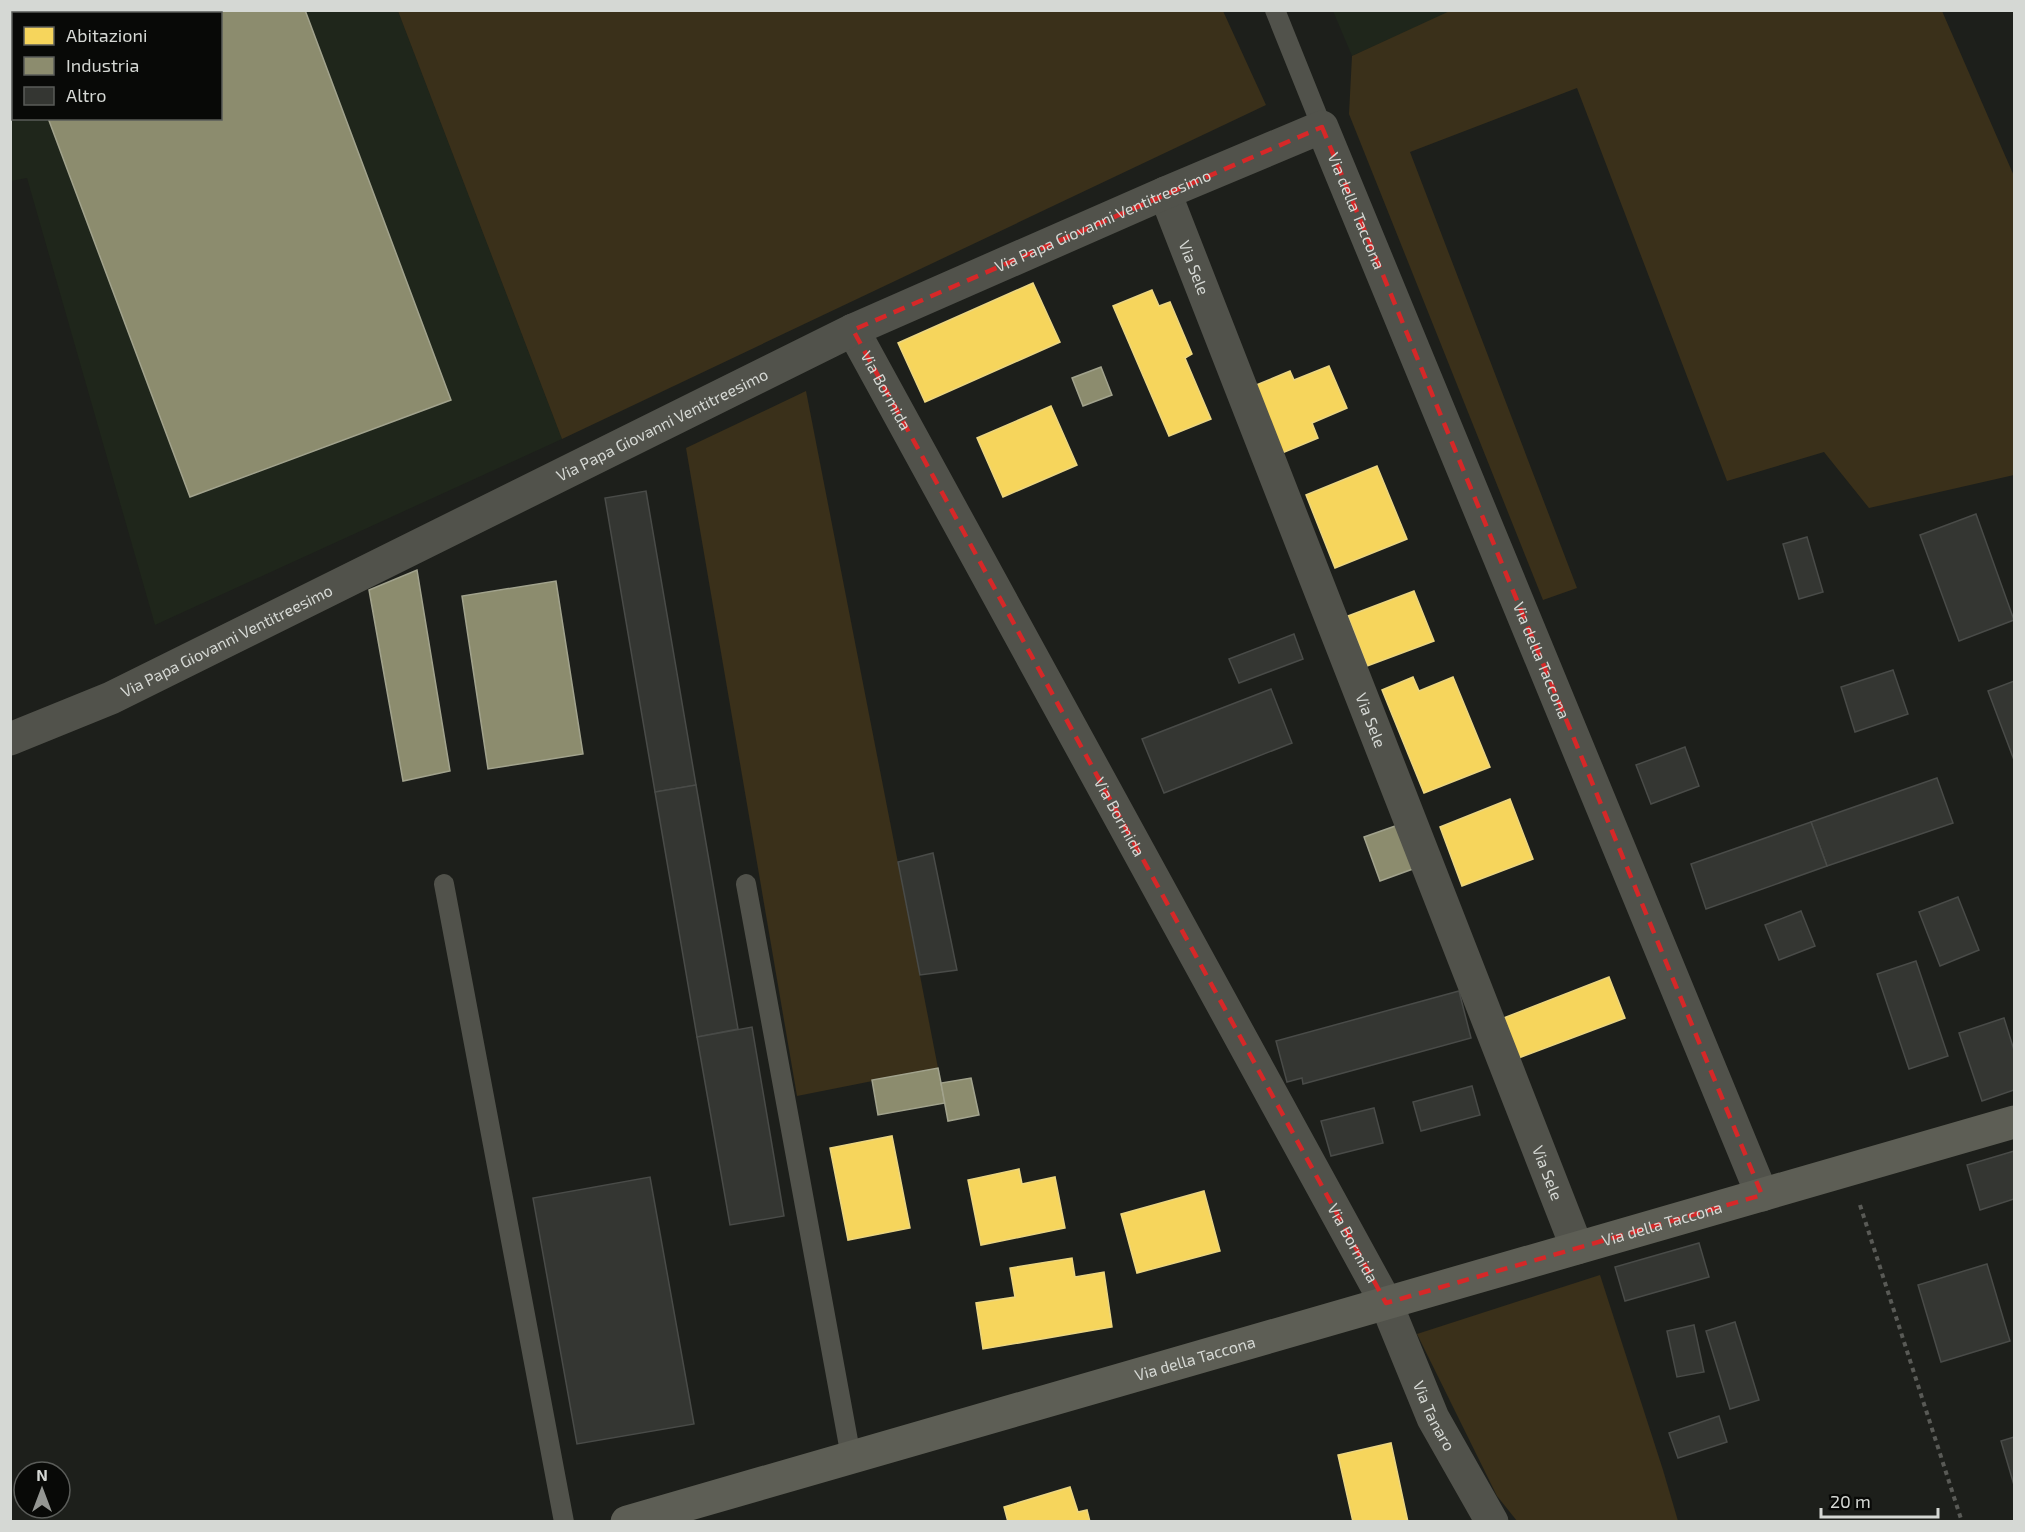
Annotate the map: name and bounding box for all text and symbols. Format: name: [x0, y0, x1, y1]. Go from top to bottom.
legend: [12, 12, 222, 120]
text: Abitazioni: [66, 24, 147, 46]
text: Industria: [66, 54, 139, 76]
text: Altro: [66, 84, 106, 106]
street label: Via della Taccona: [1324, 149, 1390, 272]
street label: Via Papa Giovanni Ventitreesimo: [992, 165, 1214, 276]
street label: Via Sele: [1175, 237, 1214, 297]
street label: Via Bormida: [857, 347, 916, 433]
street label: Via Papa Giovanni Ventitreesimo: [553, 364, 771, 485]
street label: Via Papa Giovanni Ventitreesimo: [117, 580, 335, 701]
street label: Via della Taccona: [1510, 599, 1575, 721]
street label: Via Sele: [1352, 690, 1391, 750]
street label: Via Bormida: [1091, 774, 1149, 859]
street label: Via Sele: [1529, 1143, 1567, 1203]
street label: Via della Taccona: [1599, 1197, 1724, 1249]
street label: Via Bormida: [1324, 1200, 1383, 1286]
street label: Via della Taccona: [1132, 1331, 1257, 1384]
street label: Via Tanaro: [1410, 1378, 1460, 1454]
north arrow: [12, 1460, 72, 1520]
text: N: [36, 1465, 48, 1484]
scale bar: [1821, 1481, 1938, 1519]
text: 20 m: [1830, 1490, 1871, 1512]

